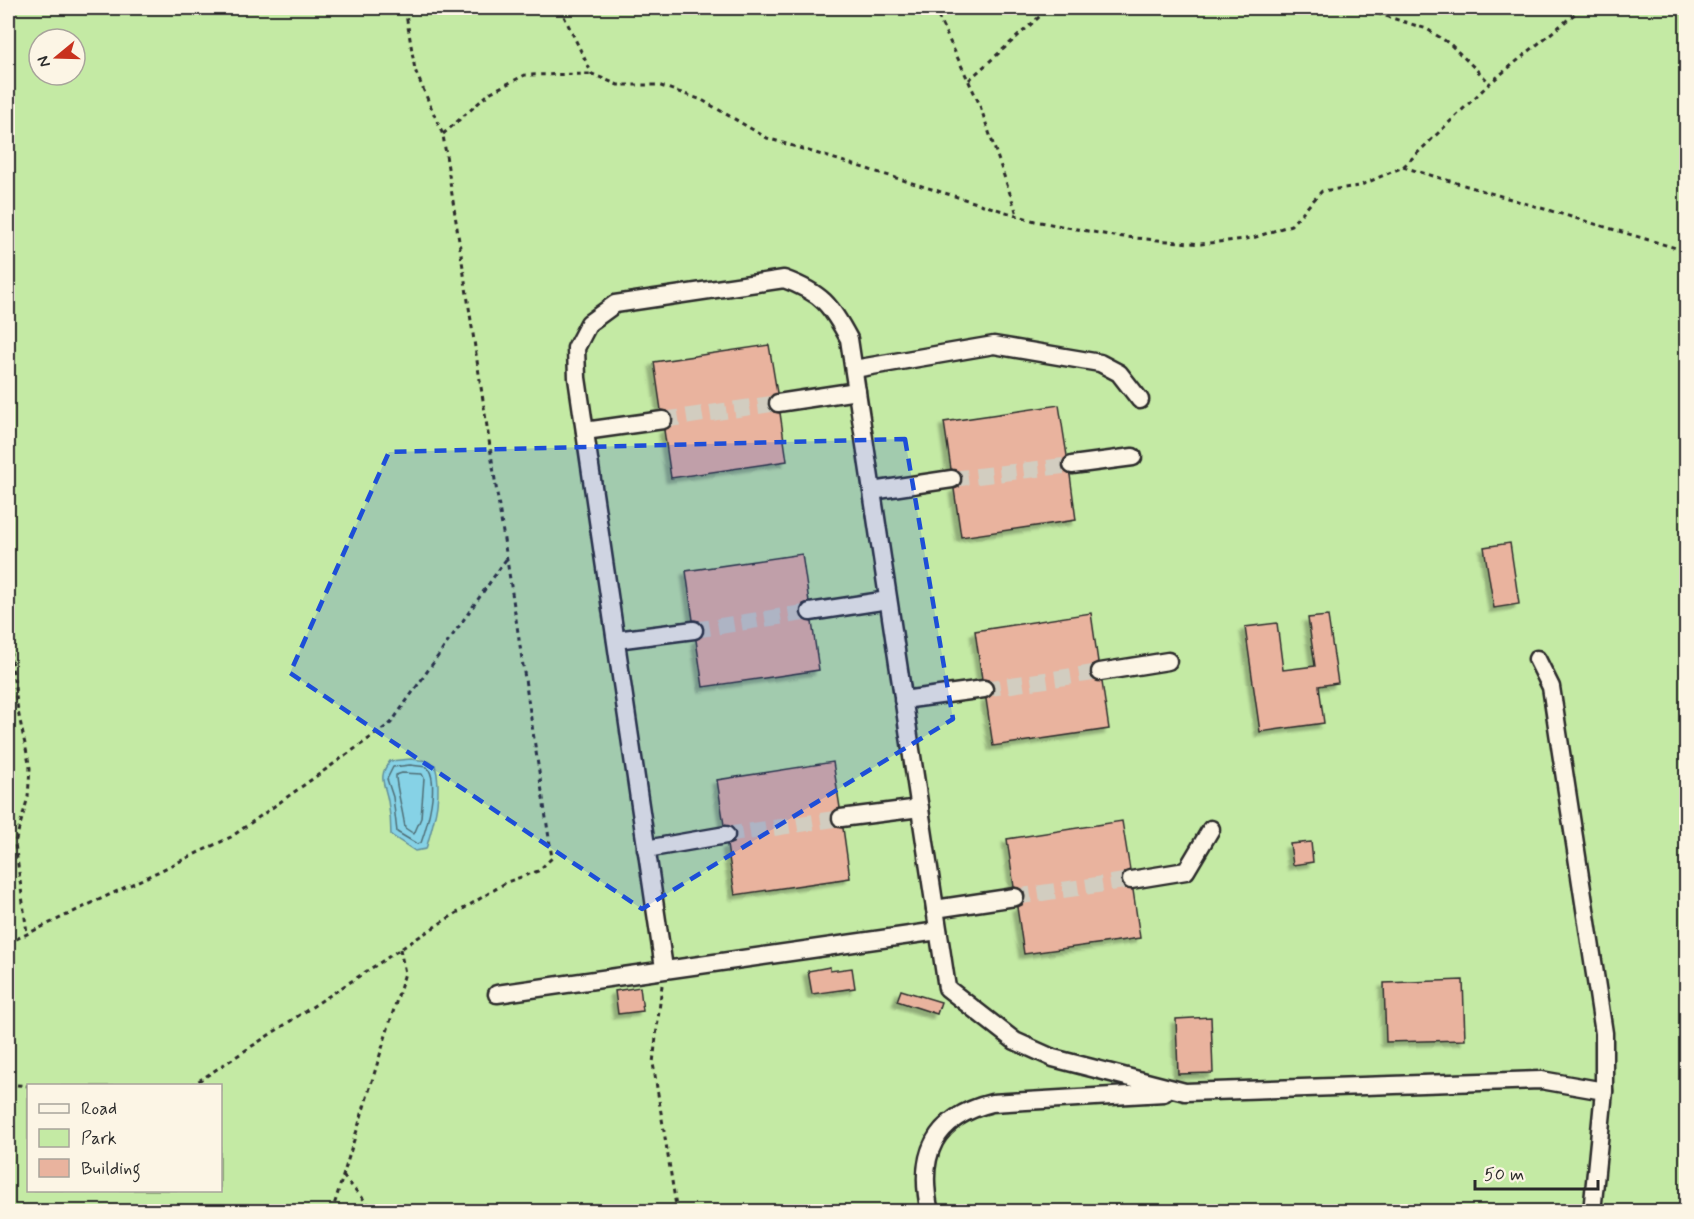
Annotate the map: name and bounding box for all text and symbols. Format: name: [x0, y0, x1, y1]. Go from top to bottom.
north arrow: [27, 27, 87, 87]
text: N: [33, 53, 56, 70]
legend: [27, 1084, 222, 1192]
text: Road: [81, 1097, 117, 1121]
text: Park: [81, 1127, 117, 1151]
scale bar: [1475, 1153, 1598, 1191]
text: Building: [81, 1157, 141, 1183]
text: 50 m: [1484, 1163, 1524, 1187]

